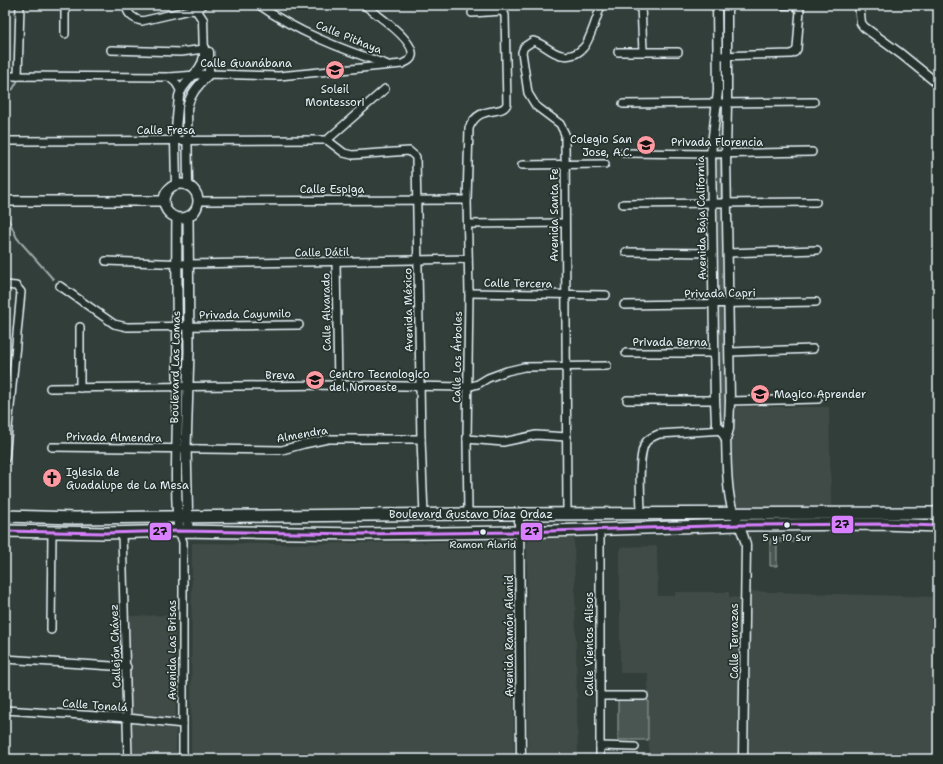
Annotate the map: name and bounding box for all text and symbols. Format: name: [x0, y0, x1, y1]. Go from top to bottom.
street label: Calle Pithaya: [313, 17, 384, 58]
street label: Calle Guanábana: [200, 56, 292, 71]
school or university icon: Soleil Montessori: [324, 59, 346, 81]
place label: Soleil Montessori: [305, 82, 365, 110]
street label: Calle Fresa: [137, 123, 195, 138]
place label: Colegio San Jose, A.C.: [570, 132, 632, 160]
school or university icon: Colegio San Jose, A.C.: [635, 134, 657, 156]
street label: Privada Florencia: [671, 135, 763, 150]
street label: Avenida Baja California: [693, 156, 710, 280]
street label: Avenida Santa Fe: [547, 168, 562, 262]
street label: Calle Espiga: [300, 182, 364, 197]
street label: Calle Dátil: [295, 245, 350, 260]
street label: Avenida México: [400, 267, 417, 352]
street label: Calle Alvarado: [318, 273, 335, 351]
street label: Calle Tercera: [484, 275, 553, 292]
street label: Privada Capri: [684, 285, 756, 302]
street label: Privada Cayumilo: [199, 306, 292, 323]
street label: Boulevard Las Lomas: [167, 311, 184, 423]
street label: Calle Los Árboles: [448, 311, 466, 403]
street label: Privada Berna: [633, 335, 708, 350]
place label: Centro Tecnologico del Noroeste: [329, 367, 430, 395]
street label: Breva: [265, 368, 295, 383]
school or university icon: Centro Tecnologico del Noroeste: [304, 369, 326, 391]
school or university icon: Magico Aprender: [749, 383, 771, 405]
place label: Magico Aprender: [774, 387, 866, 402]
street label: Almendra: [275, 423, 329, 446]
street label: Privada Almendra: [66, 429, 162, 446]
place label: Iglesia de Guadalupe de La Mesa: [66, 465, 189, 493]
church icon: Iglesia de Guadalupe de La Mesa: [41, 467, 63, 489]
street label: Boulevard Gustavo Díaz Ordaz: [389, 507, 553, 522]
line badge: 27: [831, 515, 854, 534]
text: 27: [835, 517, 850, 532]
marker: 5 y 10 Sur: [782, 520, 792, 530]
line badge: 27: [149, 522, 172, 541]
line badge: 27: [520, 522, 543, 541]
text: 27: [153, 524, 168, 539]
text: 27: [525, 524, 540, 539]
marker: Ramon Alarid: [478, 527, 488, 537]
place label: 5 y 10 Sur: [763, 531, 812, 544]
place label: Ramon Alarid: [450, 538, 517, 551]
street label: Avenida Ramón Alanid: [502, 575, 517, 697]
street label: Calle Vientos Alisos: [582, 592, 597, 696]
street label: Avenida Las Brisas: [165, 600, 180, 700]
street label: Calle Terrazas: [727, 603, 742, 679]
street label: Callejón Chávez: [107, 604, 124, 688]
street label: Calle Tonalá: [62, 696, 128, 715]

